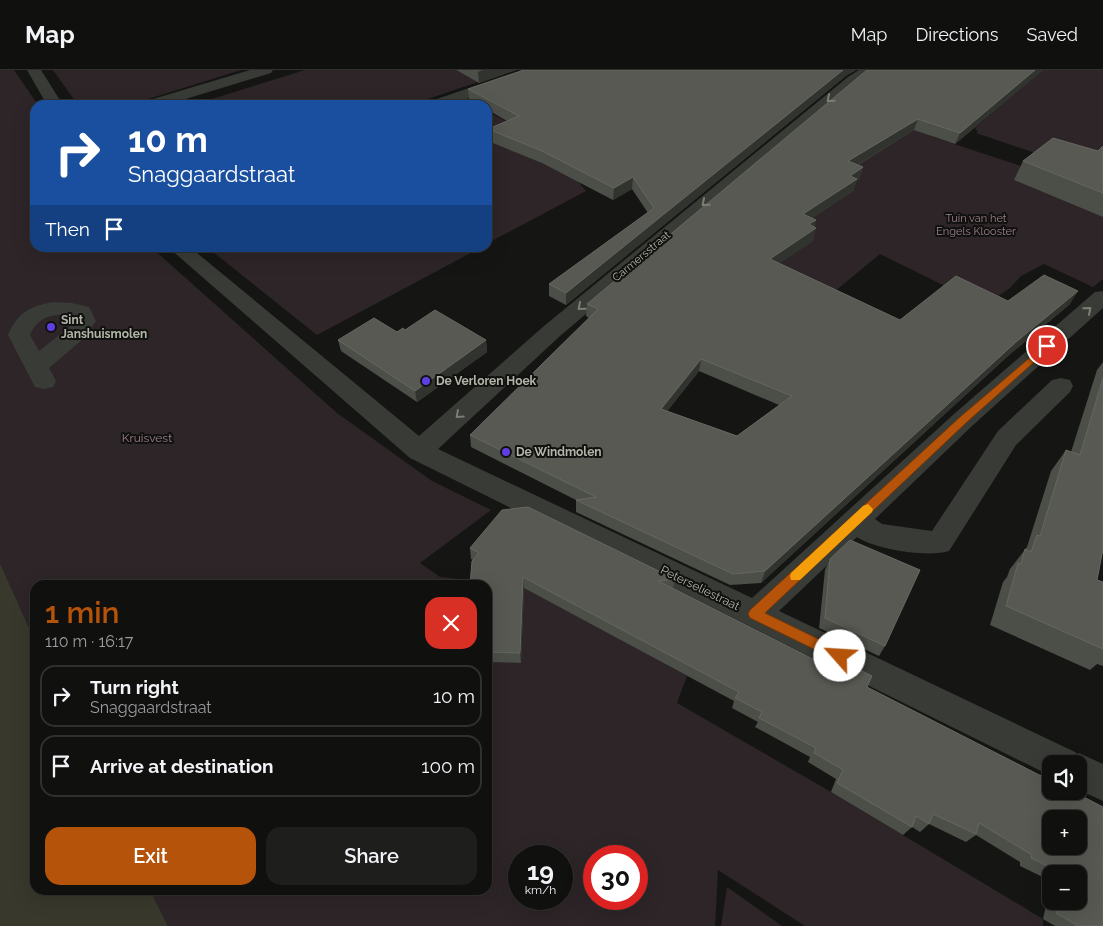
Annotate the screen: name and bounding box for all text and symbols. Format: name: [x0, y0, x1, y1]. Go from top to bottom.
text: Map: [25, 20, 75, 49]
text: Map: [851, 24, 887, 45]
text: Directions: [915, 24, 999, 45]
text: Saved: [1027, 24, 1078, 45]
one-way arrow: [827, 93, 836, 102]
text: 10 m: [128, 119, 208, 160]
icon: right: [45, 120, 110, 185]
text: Snaggaardstraat: [128, 161, 295, 187]
one-way arrow: [702, 197, 711, 205]
park label: Tuin van het Engels Klooster: [936, 212, 1016, 238]
icon: arrive: [100, 215, 128, 243]
text: Then: [45, 218, 90, 240]
street label: Carmersstraat: [610, 228, 673, 284]
one-way arrow: [577, 302, 586, 311]
one-way arrow: [1082, 307, 1091, 316]
place label: Sint Janshuismolen: [61, 313, 147, 341]
marker: Sint Janshuismolen: [45, 321, 57, 333]
pin: [1026, 325, 1068, 367]
icon: arrive: [1033, 332, 1061, 360]
place label: De Verloren Hoek: [436, 374, 537, 388]
marker: De Verloren Hoek: [420, 375, 432, 387]
one-way arrow: [456, 409, 465, 418]
park label: Kruisvest: [122, 431, 172, 445]
place label: De Windmolen: [516, 445, 602, 459]
marker: De Windmolen: [500, 446, 512, 458]
street label: Peterseliestraat: [658, 563, 742, 613]
text: 1 min: [45, 595, 120, 630]
button: close: [425, 597, 477, 649]
position arrow: [813, 629, 865, 681]
text: 110 m · 16:17: [45, 632, 133, 651]
text: Turn right: [90, 676, 179, 698]
icon: right: [47, 682, 75, 710]
text: 10 m: [433, 685, 475, 707]
text: Snaggaardstraat: [90, 698, 212, 717]
icon: arrive: [47, 752, 75, 780]
text: Arrive at destination: [90, 755, 274, 777]
text: 100 m: [421, 755, 475, 777]
map controls: [1042, 755, 1087, 910]
button: sound: [1042, 755, 1087, 800]
button: +: [1042, 810, 1087, 855]
button: Exit: [45, 827, 256, 885]
button: Share: [266, 827, 477, 885]
speed limit sign: 30: [583, 845, 648, 910]
text: 19: [527, 856, 554, 886]
button: −: [1042, 865, 1087, 910]
text: km/h: [525, 883, 556, 897]

